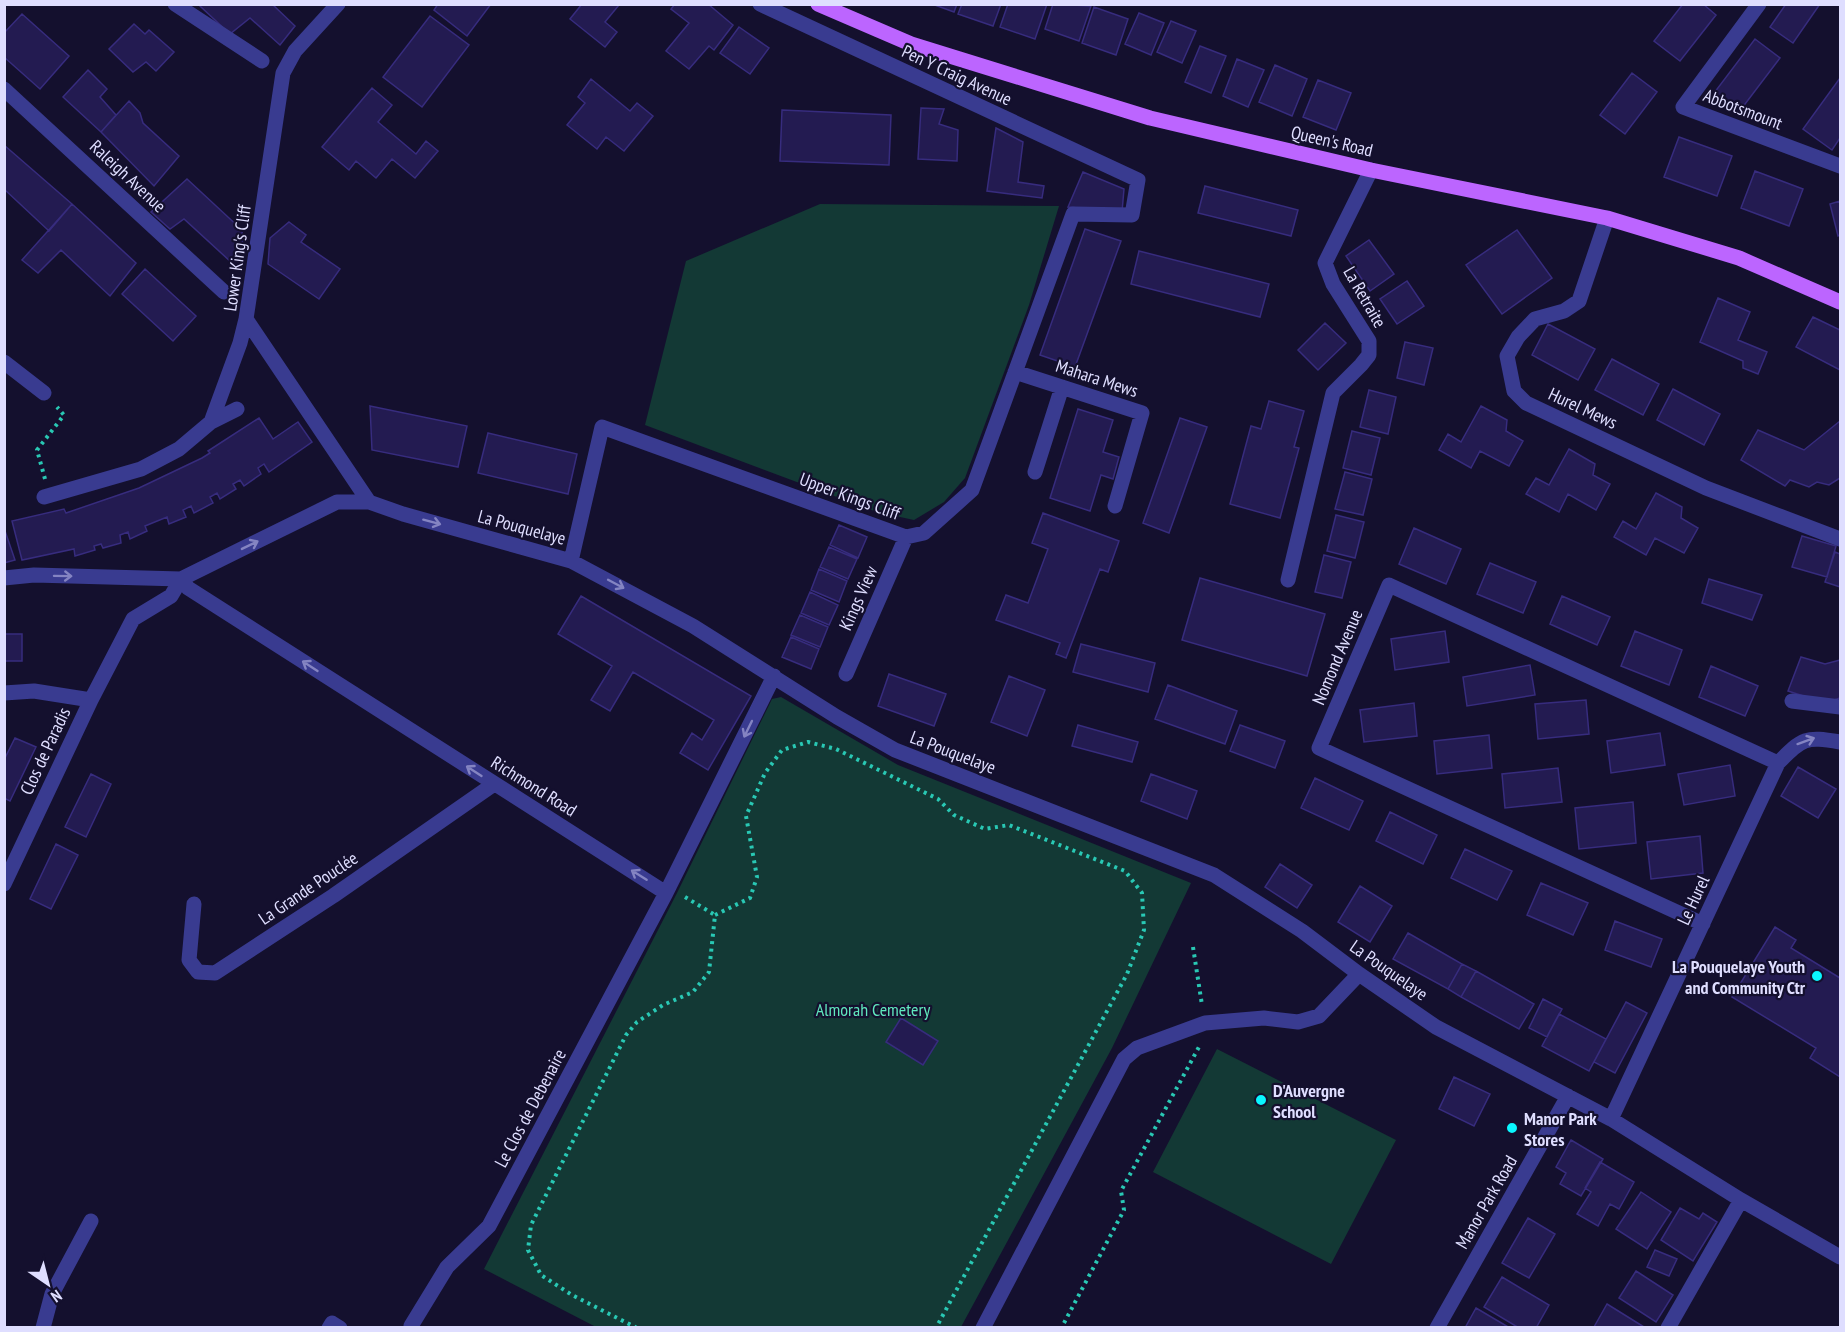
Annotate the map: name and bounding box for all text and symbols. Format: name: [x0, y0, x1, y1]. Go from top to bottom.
street label: Pen Y Craig Avenue: [898, 40, 1016, 110]
street label: Abbotsmount: [1700, 83, 1786, 135]
street label: Queen's Road: [1289, 120, 1375, 162]
street label: Raleigh Avenue: [85, 135, 171, 217]
street label: Lower King's Cliff: [218, 202, 256, 313]
street label: La Retraite: [1338, 262, 1392, 332]
street label: Mahara Mews: [1053, 354, 1141, 402]
street label: Hurel Mews: [1545, 382, 1621, 434]
street label: Upper Kings Cliff: [797, 467, 905, 525]
street label: La Pouquelaye: [476, 504, 568, 550]
one-way arrow: [422, 517, 441, 528]
one-way arrow: [240, 538, 258, 550]
street label: Kings View: [834, 562, 883, 634]
one-way arrow: [52, 570, 72, 582]
one-way arrow: [606, 579, 624, 591]
street label: Nomond Avenue: [1307, 606, 1367, 708]
one-way arrow: [301, 660, 318, 673]
street label: Clos de Paradis: [15, 704, 75, 798]
one-way arrow: [741, 719, 753, 737]
street label: La Pouquelaye: [907, 725, 999, 779]
one-way arrow: [1796, 735, 1814, 746]
street label: Richmond Road: [487, 751, 581, 821]
one-way arrow: [466, 765, 483, 777]
street label: La Grande Pouclée: [254, 846, 362, 930]
one-way arrow: [631, 869, 648, 881]
street label: Le Hurel: [1672, 871, 1715, 928]
street label: La Pouquelaye: [1346, 935, 1432, 1005]
place label: La Pouquelaye Youth and Community Ctr: [1672, 955, 1806, 999]
marker: La Pouquelaye Youth and Community Ctr: [1810, 969, 1824, 983]
park label: Almorah Cemetery: [816, 998, 930, 1021]
street label: Le Clos de Debenaire: [489, 1045, 571, 1171]
place label: D'Auvergne School: [1273, 1079, 1345, 1123]
marker: D'Auvergne School: [1254, 1093, 1268, 1107]
place label: Manor Park Stores: [1524, 1107, 1597, 1151]
marker: Manor Park Stores: [1505, 1121, 1519, 1135]
street label: Manor Park Road: [1450, 1151, 1522, 1253]
north arrow: [18, 1254, 78, 1314]
text: N: [47, 1286, 66, 1307]

